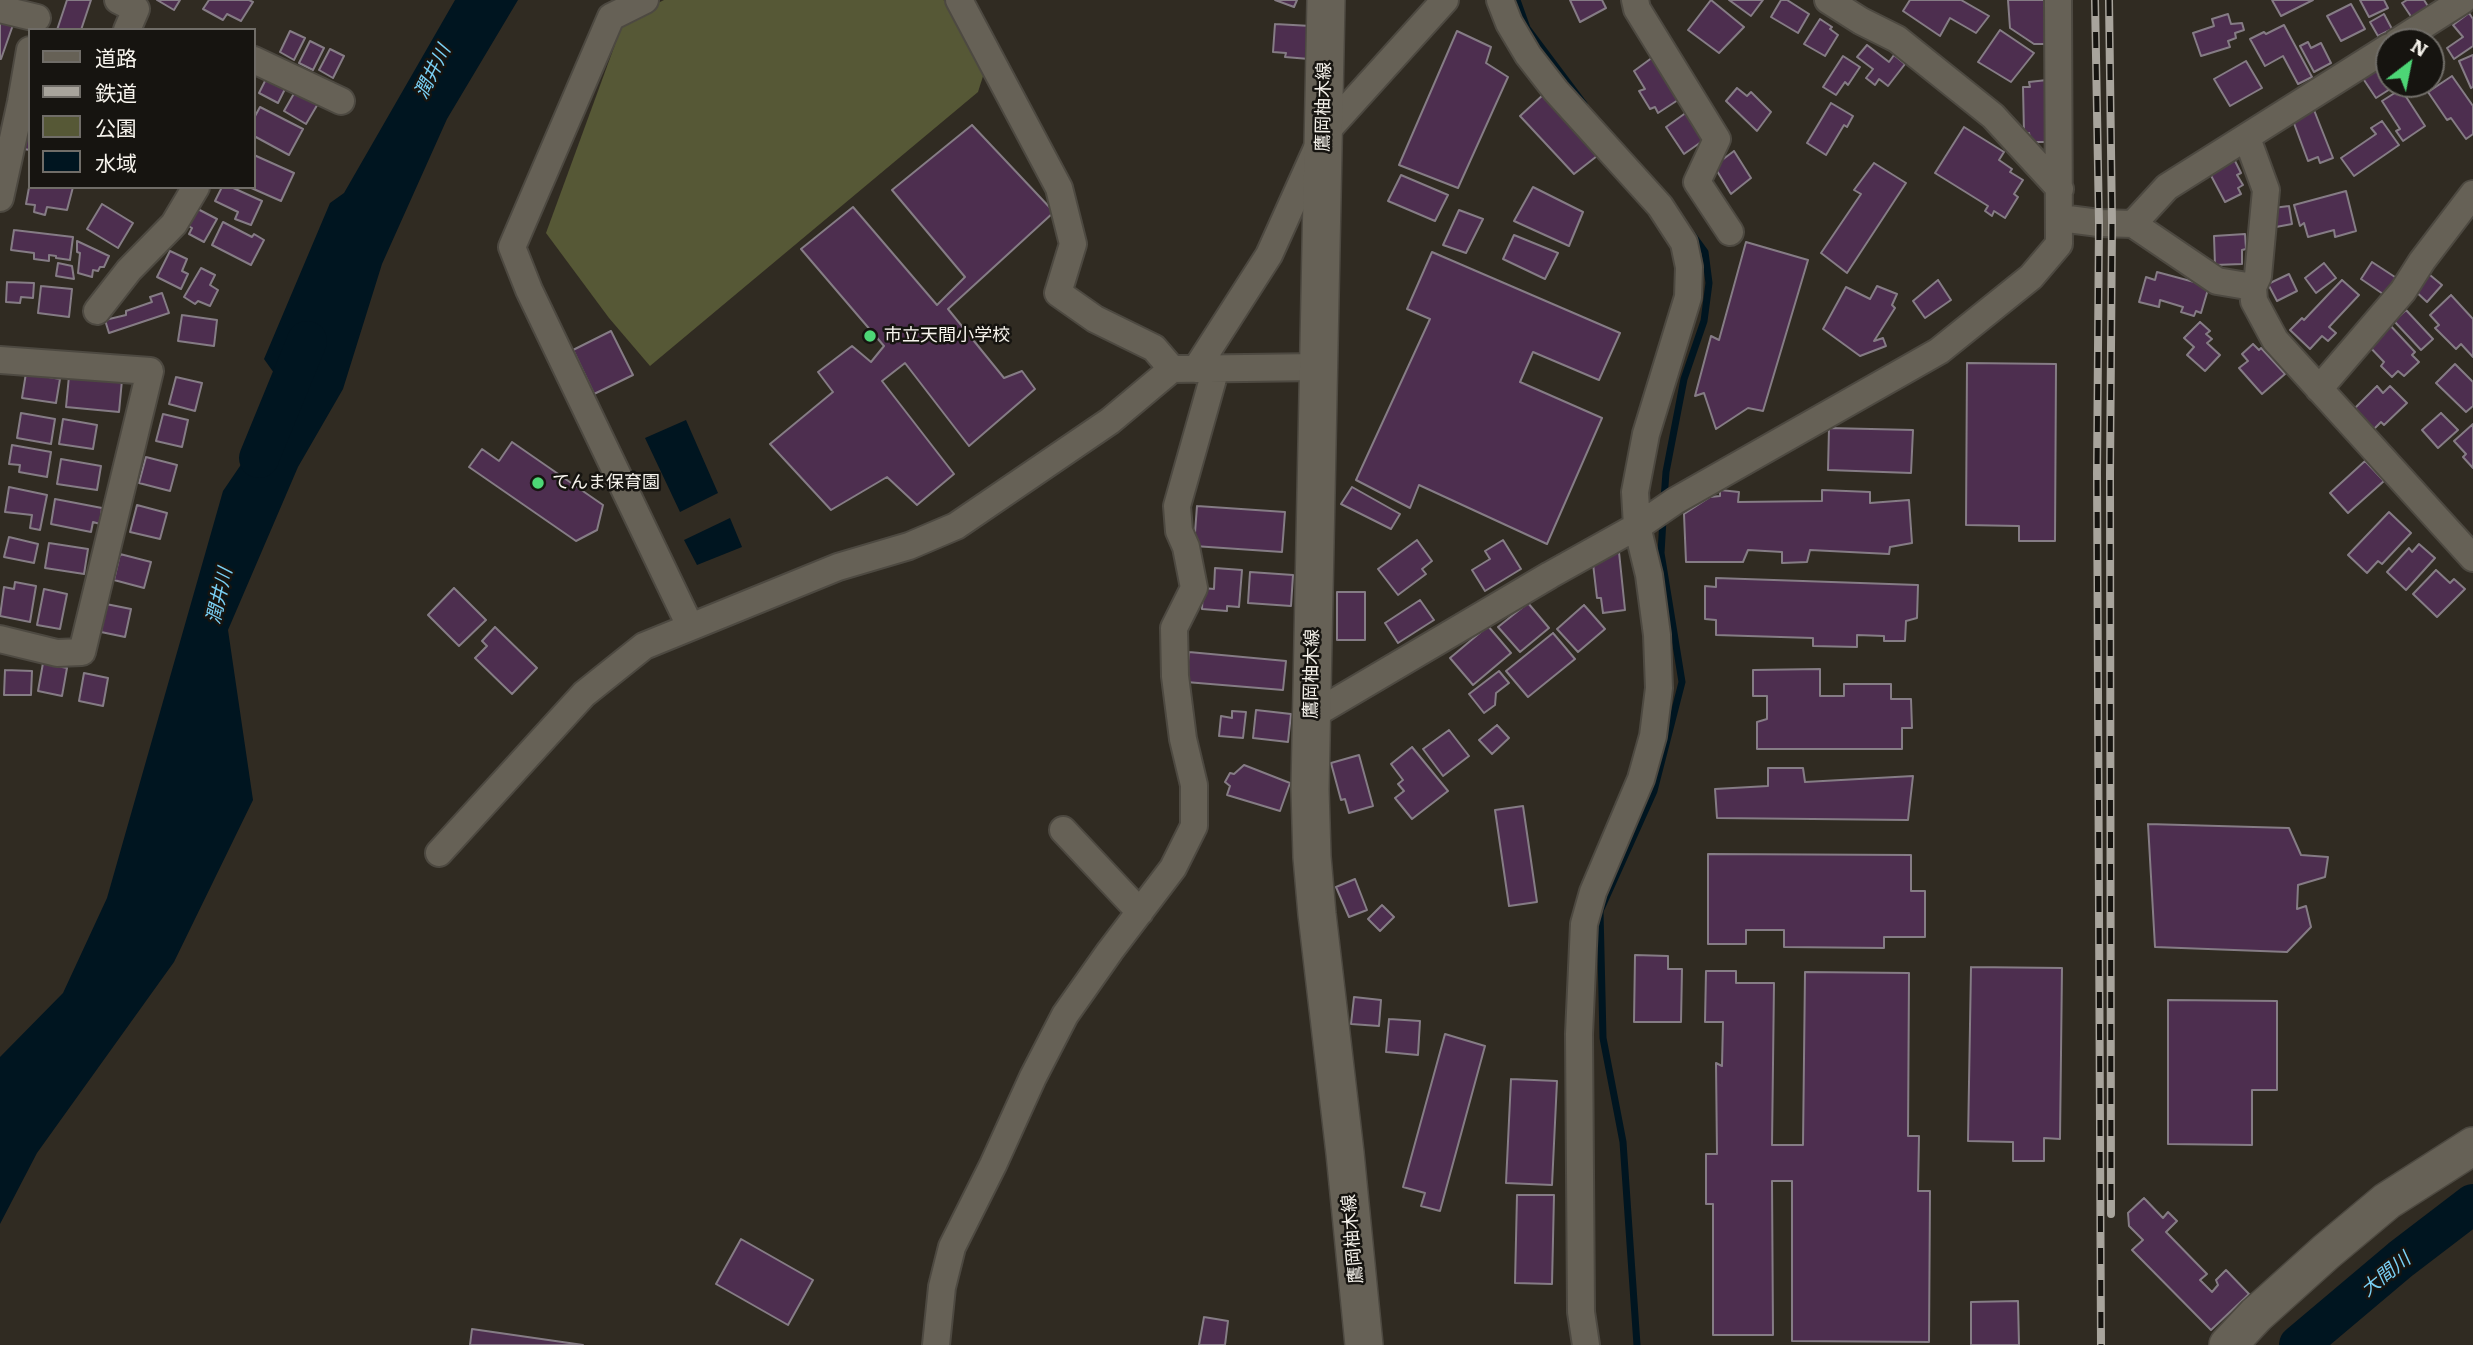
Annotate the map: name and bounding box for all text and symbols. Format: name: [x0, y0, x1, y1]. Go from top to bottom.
legend: [28, 28, 256, 189]
north arrow: [2375, 28, 2445, 98]
text: N: [2406, 31, 2434, 63]
text: 道路: [95, 41, 137, 72]
water label: 潤井川: [410, 41, 456, 103]
street label: 鷹岡柚木線: [1312, 62, 1336, 152]
text: 鉄道: [95, 76, 137, 107]
text: 公園: [95, 111, 137, 142]
text: 水域: [95, 146, 137, 177]
place label: 市立天間小学校: [884, 325, 1010, 347]
marker: 市立天間小学校: [862, 328, 878, 344]
place label: てんま保育園: [552, 472, 660, 494]
marker: てんま保育園: [530, 475, 546, 491]
water label: 潤井川: [202, 566, 238, 626]
street label: 鷹岡柚木線: [1300, 629, 1324, 719]
street label: 鷹岡柚木線: [1338, 1193, 1368, 1285]
water label: 大間川: [2357, 1248, 2415, 1302]

